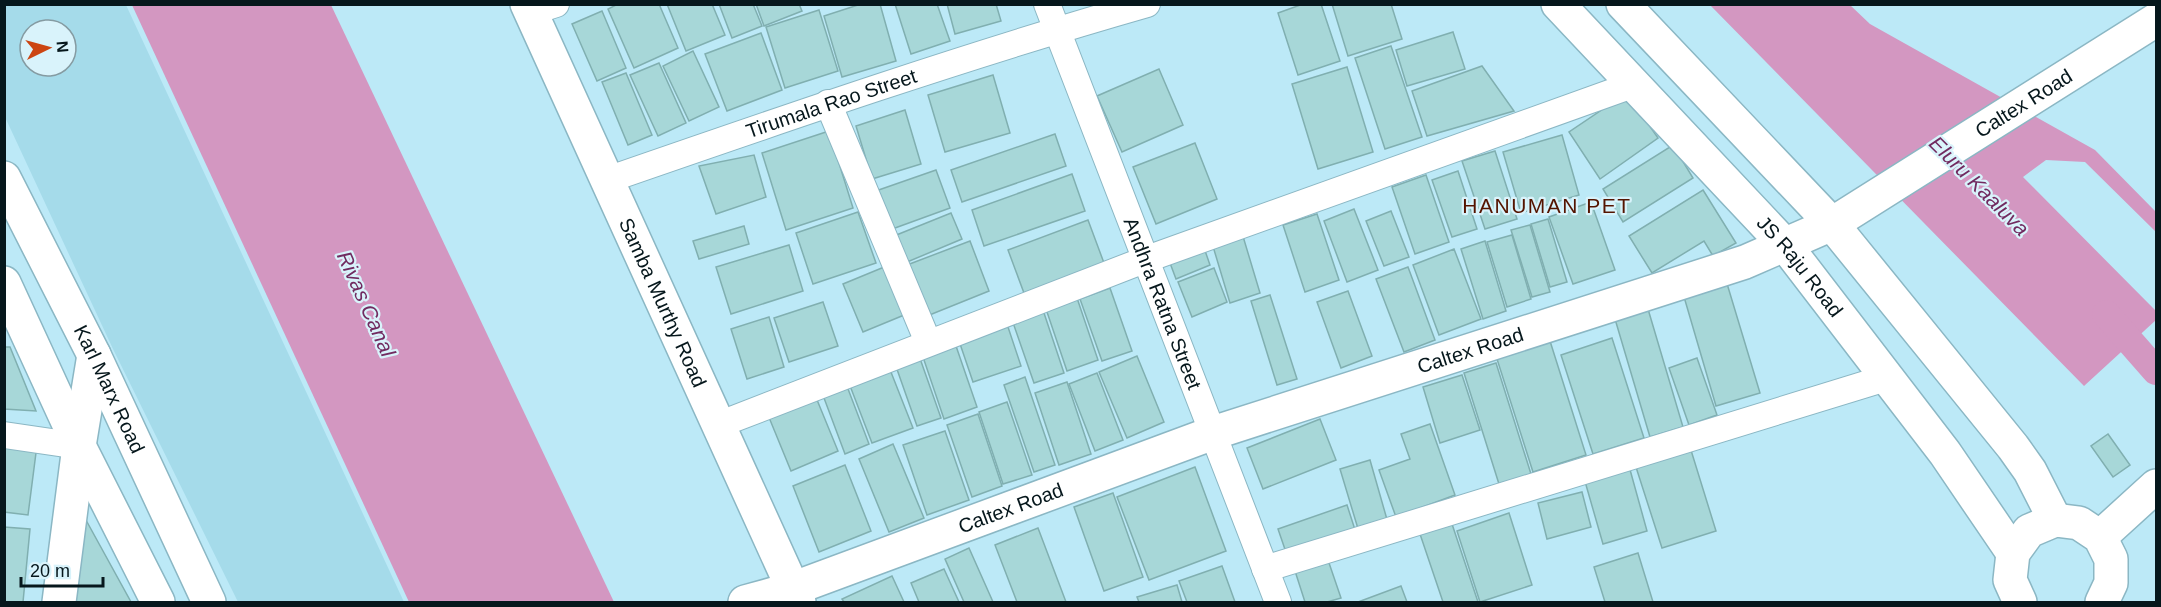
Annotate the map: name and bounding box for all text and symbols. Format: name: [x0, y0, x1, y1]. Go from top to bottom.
north arrow: [18, 18, 78, 78]
text: N: [53, 40, 71, 53]
street label: Tirumala Rao Street: [743, 65, 920, 142]
street label: Caltex Road: [1971, 65, 2076, 142]
water label: Eluru Kaaluva: [1925, 131, 2034, 240]
district label: HANUMAN PET: [1462, 194, 1632, 217]
street label: JS Raju Road: [1752, 211, 1847, 321]
street label: Samba Murthy Road: [615, 214, 711, 391]
street label: Andhra Ratna Street: [1120, 214, 1206, 393]
water label: Rivas Canal: [333, 247, 401, 361]
street label: Karl Marx Road: [70, 321, 149, 457]
street label: Caltex Road: [1415, 323, 1526, 378]
street label: Caltex Road: [955, 479, 1066, 537]
scale bar: [21, 550, 104, 588]
text: 20 m: [30, 561, 70, 581]

